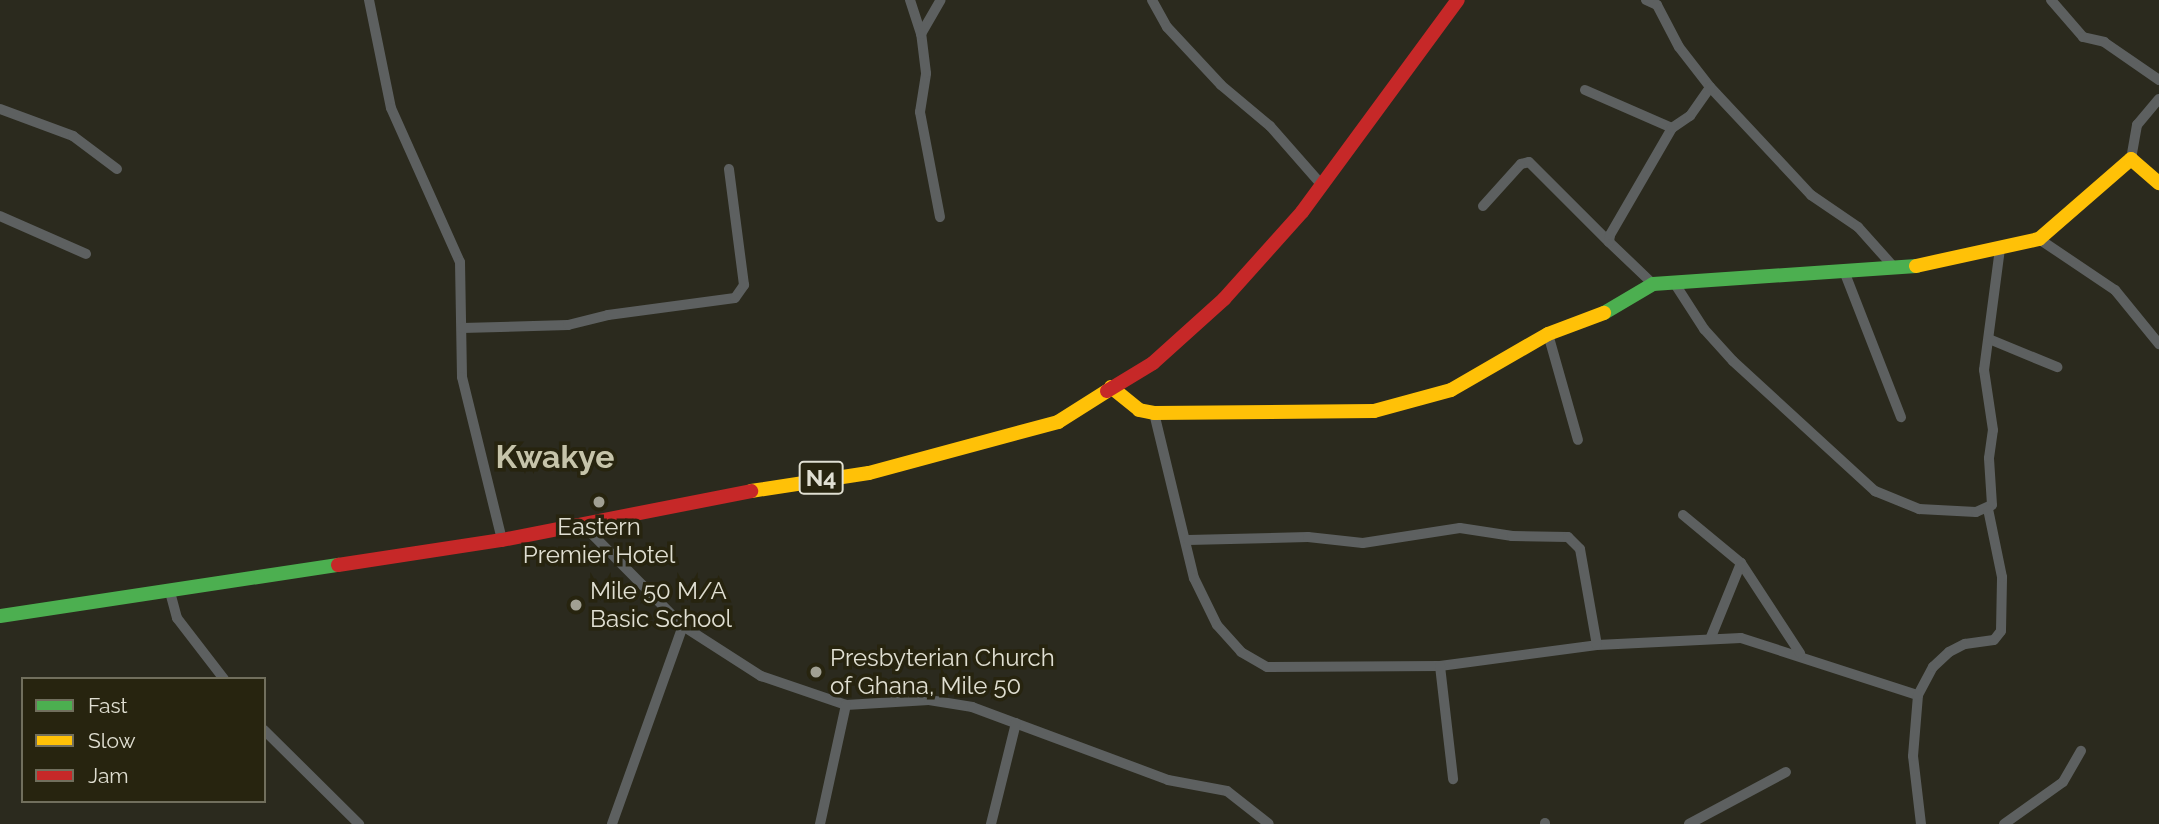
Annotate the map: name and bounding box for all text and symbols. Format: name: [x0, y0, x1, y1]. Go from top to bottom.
district label: Kwakye: [495, 438, 615, 476]
road number: N4: [798, 458, 844, 498]
marker: Eastern Premier Hotel: [591, 494, 607, 510]
place label: Eastern Premier Hotel: [522, 513, 676, 569]
place label: Mile 50 M/A Basic School: [590, 577, 732, 633]
marker: Mile 50 M/A Basic School: [568, 597, 584, 613]
place label: Presbyterian Church of Ghana, Mile 50: [830, 644, 1055, 700]
marker: Presbyterian Church of Ghana, Mile 50: [808, 664, 824, 680]
legend: [21, 677, 266, 803]
text: Fast: [88, 693, 128, 718]
text: Slow: [88, 728, 136, 753]
text: Jam: [88, 763, 129, 788]

